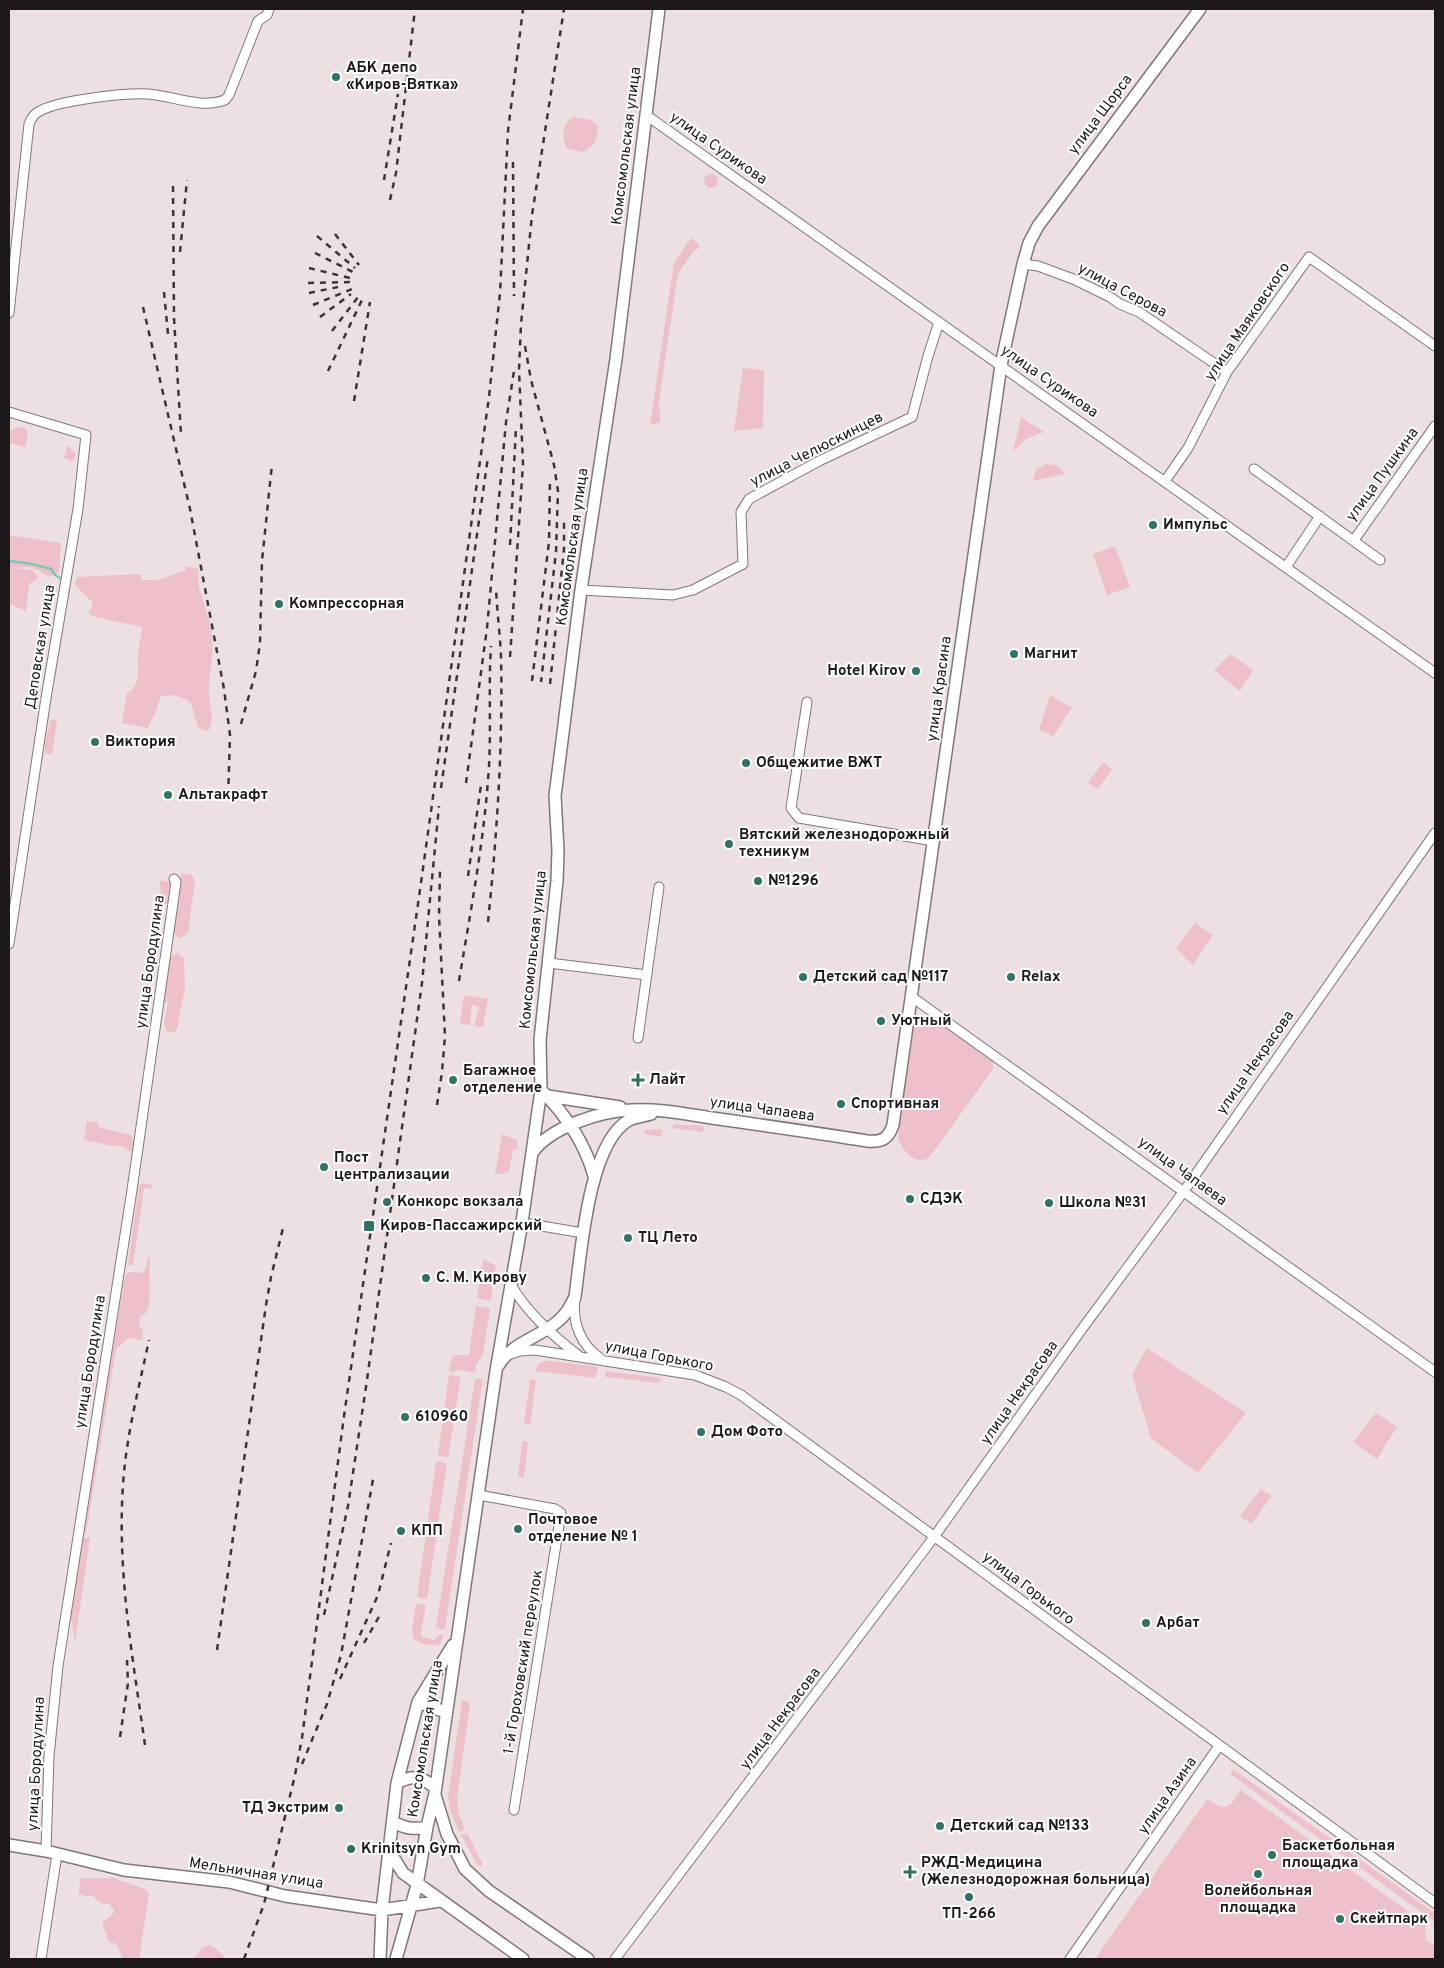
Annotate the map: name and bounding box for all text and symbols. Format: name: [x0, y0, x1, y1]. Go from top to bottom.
place label: АБК депо «Киров-Вятка»: [346, 59, 458, 95]
street label: Комсомольская улица: [608, 66, 646, 226]
marker: АБК депо «Киров-Вятка»: [330, 71, 342, 83]
street label: улица Щорса: [1065, 71, 1137, 159]
street label: улица Сурикова: [665, 108, 771, 190]
street label: улица Маяковского: [1201, 259, 1295, 385]
street label: улица Серова: [1074, 260, 1170, 322]
street label: улица Сурикова: [996, 341, 1102, 423]
street label: улица Челюскинцев: [747, 408, 887, 492]
street label: улица Пушкина: [1342, 424, 1424, 526]
street label: Комсомольская улица: [553, 467, 593, 627]
place label: Импульс: [1163, 516, 1228, 535]
marker: Импульс: [1147, 519, 1159, 531]
street label: Деповская улица: [22, 583, 60, 711]
place label: Компрессорная: [289, 595, 404, 614]
marker: Компрессорная: [273, 598, 285, 610]
street label: улица Красина: [923, 635, 957, 743]
place label: Магнит: [1024, 645, 1077, 664]
marker: Магнит: [1008, 648, 1020, 660]
place label: Hotel Kirov: [827, 662, 906, 681]
marker: Hotel Kirov: [910, 665, 922, 677]
place label: Виктория: [105, 733, 176, 752]
marker: Виктория: [89, 736, 101, 748]
place label: Общежитие ВЖТ: [756, 754, 882, 773]
marker: Общежитие ВЖТ: [740, 757, 752, 769]
place label: Альтакрафт: [178, 786, 268, 805]
marker: Альтакрафт: [162, 789, 174, 801]
place label: Вятский железнодорожный техникум: [739, 826, 950, 862]
marker: Вятский железнодорожный техникум: [723, 838, 735, 850]
street label: Комсомольская улица: [516, 870, 552, 1030]
place label: №1296: [768, 872, 819, 891]
marker: №1296: [752, 875, 764, 887]
street label: улица Бородулина: [132, 894, 170, 1030]
place label: Детский сад №117: [813, 968, 948, 987]
place label: Relax: [1021, 968, 1061, 987]
marker: Детский сад №117: [797, 971, 809, 983]
marker: Relax: [1005, 971, 1017, 983]
street label: улица Некрасова: [1213, 1007, 1299, 1119]
place label: Уютный: [891, 1012, 952, 1031]
marker: Уютный: [875, 1015, 887, 1027]
place label: Багажное отделение: [463, 1062, 542, 1098]
place label: Лайт: [649, 1071, 686, 1090]
marker: Лайт: [631, 1073, 645, 1087]
marker: Багажное отделение: [447, 1074, 459, 1086]
street label: улица Чапаева: [708, 1093, 816, 1127]
place label: Спортивная: [851, 1095, 939, 1114]
marker: Спортивная: [835, 1098, 847, 1110]
street label: улица Чапаева: [1134, 1133, 1230, 1211]
place label: Пост централизации: [334, 1149, 450, 1185]
marker: Пост централизации: [318, 1161, 330, 1173]
place label: СДЭК: [920, 1190, 963, 1209]
place label: Конкорс вокзала: [397, 1193, 523, 1212]
marker: СДЭК: [904, 1193, 916, 1205]
place label: Школа №31: [1059, 1194, 1147, 1213]
marker: Конкорс вокзала: [381, 1196, 393, 1208]
marker: Школа №31: [1043, 1197, 1055, 1209]
place label: Киров-Пассажирский: [380, 1217, 542, 1236]
marker: Киров-Пассажирский: [362, 1219, 376, 1233]
place label: ТЦ Лето: [638, 1229, 698, 1248]
marker: ТЦ Лето: [622, 1232, 634, 1244]
place label: С. М. Кирову: [436, 1269, 528, 1288]
marker: С. М. Кирову: [420, 1272, 432, 1284]
street label: улица Бородулина: [71, 1294, 111, 1430]
street label: улица Горького: [603, 1337, 715, 1377]
street label: улица Некрасова: [977, 1337, 1063, 1449]
place label: 610960: [415, 1408, 468, 1427]
marker: 610960: [399, 1411, 411, 1423]
place label: Дом Фото: [711, 1423, 783, 1442]
marker: Дом Фото: [695, 1426, 707, 1438]
place label: Почтовое отделение № 1: [528, 1511, 638, 1547]
place label: КПП: [411, 1522, 443, 1541]
marker: Почтовое отделение № 1: [512, 1523, 524, 1535]
marker: КПП: [395, 1525, 407, 1537]
street label: улица Горького: [978, 1548, 1078, 1630]
street label: 1-й Гороховский переулок: [500, 1568, 548, 1756]
place label: Арбат: [1156, 1614, 1199, 1633]
marker: Арбат: [1140, 1617, 1152, 1629]
street label: Комсомольская улица: [404, 1659, 448, 1819]
street label: улица Некрасова: [736, 1664, 826, 1774]
street label: улица Бородулина: [24, 1696, 50, 1832]
street label: улица Азина: [1134, 1754, 1202, 1838]
place label: ТД Экстрим: [242, 1799, 329, 1818]
marker: ТД Экстрим: [333, 1802, 345, 1814]
place label: Детский сад №133: [950, 1817, 1089, 1836]
marker: Детский сад №133: [934, 1820, 946, 1832]
place label: Баскетбольная площадка: [1282, 1837, 1395, 1873]
place label: Krinitsyn Gym: [361, 1840, 461, 1859]
marker: Krinitsyn Gym: [345, 1843, 357, 1855]
marker: Баскетбольная площадка: [1266, 1849, 1278, 1861]
street label: Мельничная улица: [187, 1854, 325, 1894]
place label: РЖД-Медицина (Железнодорожная больница): [921, 1854, 1150, 1890]
marker: РЖД-Медицина (Железнодорожная больница): [903, 1865, 917, 1879]
marker: Волейбольная площадка: [1252, 1868, 1264, 1880]
place label: Волейбольная площадка: [1204, 1882, 1312, 1918]
marker: ТП-266: [963, 1891, 975, 1903]
place label: ТП-266: [942, 1905, 996, 1924]
place label: Скейтпарк: [1350, 1910, 1428, 1929]
marker: Скейтпарк: [1334, 1913, 1346, 1925]

